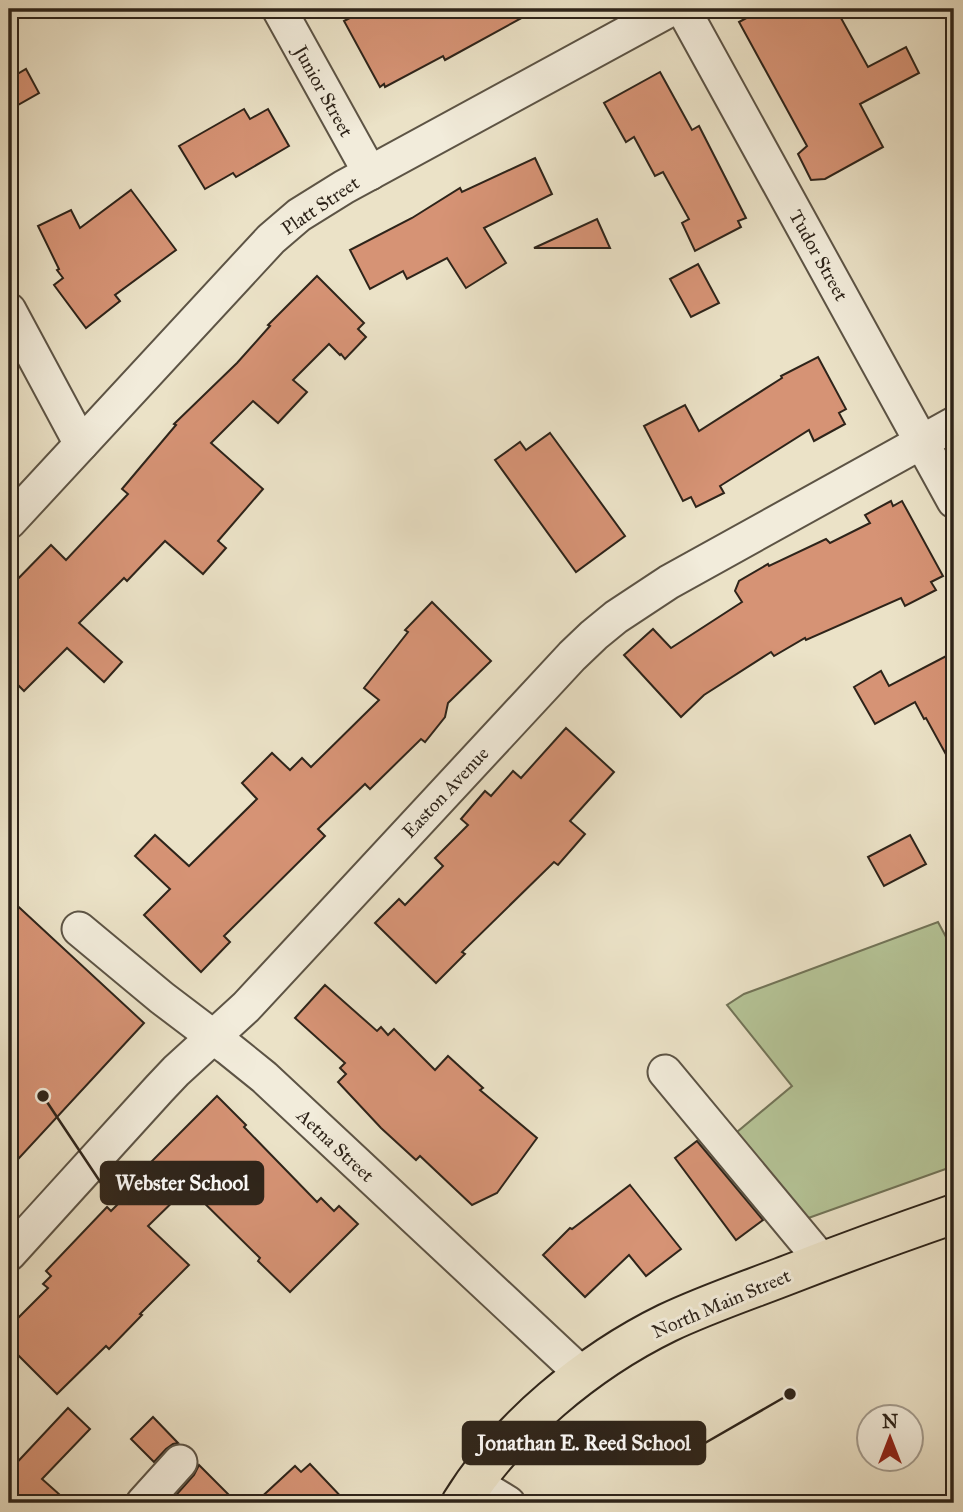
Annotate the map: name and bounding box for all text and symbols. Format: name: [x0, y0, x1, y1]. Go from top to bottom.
street label: Junior Street: [287, 40, 358, 142]
street label: Platt Street: [277, 171, 364, 240]
street label: Tudor Street: [784, 206, 853, 305]
street label: Easton Avenue: [397, 742, 494, 843]
street label: Aetna Street: [292, 1103, 379, 1187]
callout: Webster School: [101, 1162, 263, 1204]
text: Webster School: [115, 1170, 250, 1196]
street label: North Main Street: [648, 1264, 794, 1343]
north arrow: [855, 1404, 925, 1474]
text: N: [882, 1410, 898, 1433]
callout: Jonathan E. Reed School: [463, 1422, 705, 1464]
text: Jonathan E. Reed School: [474, 1430, 692, 1457]

